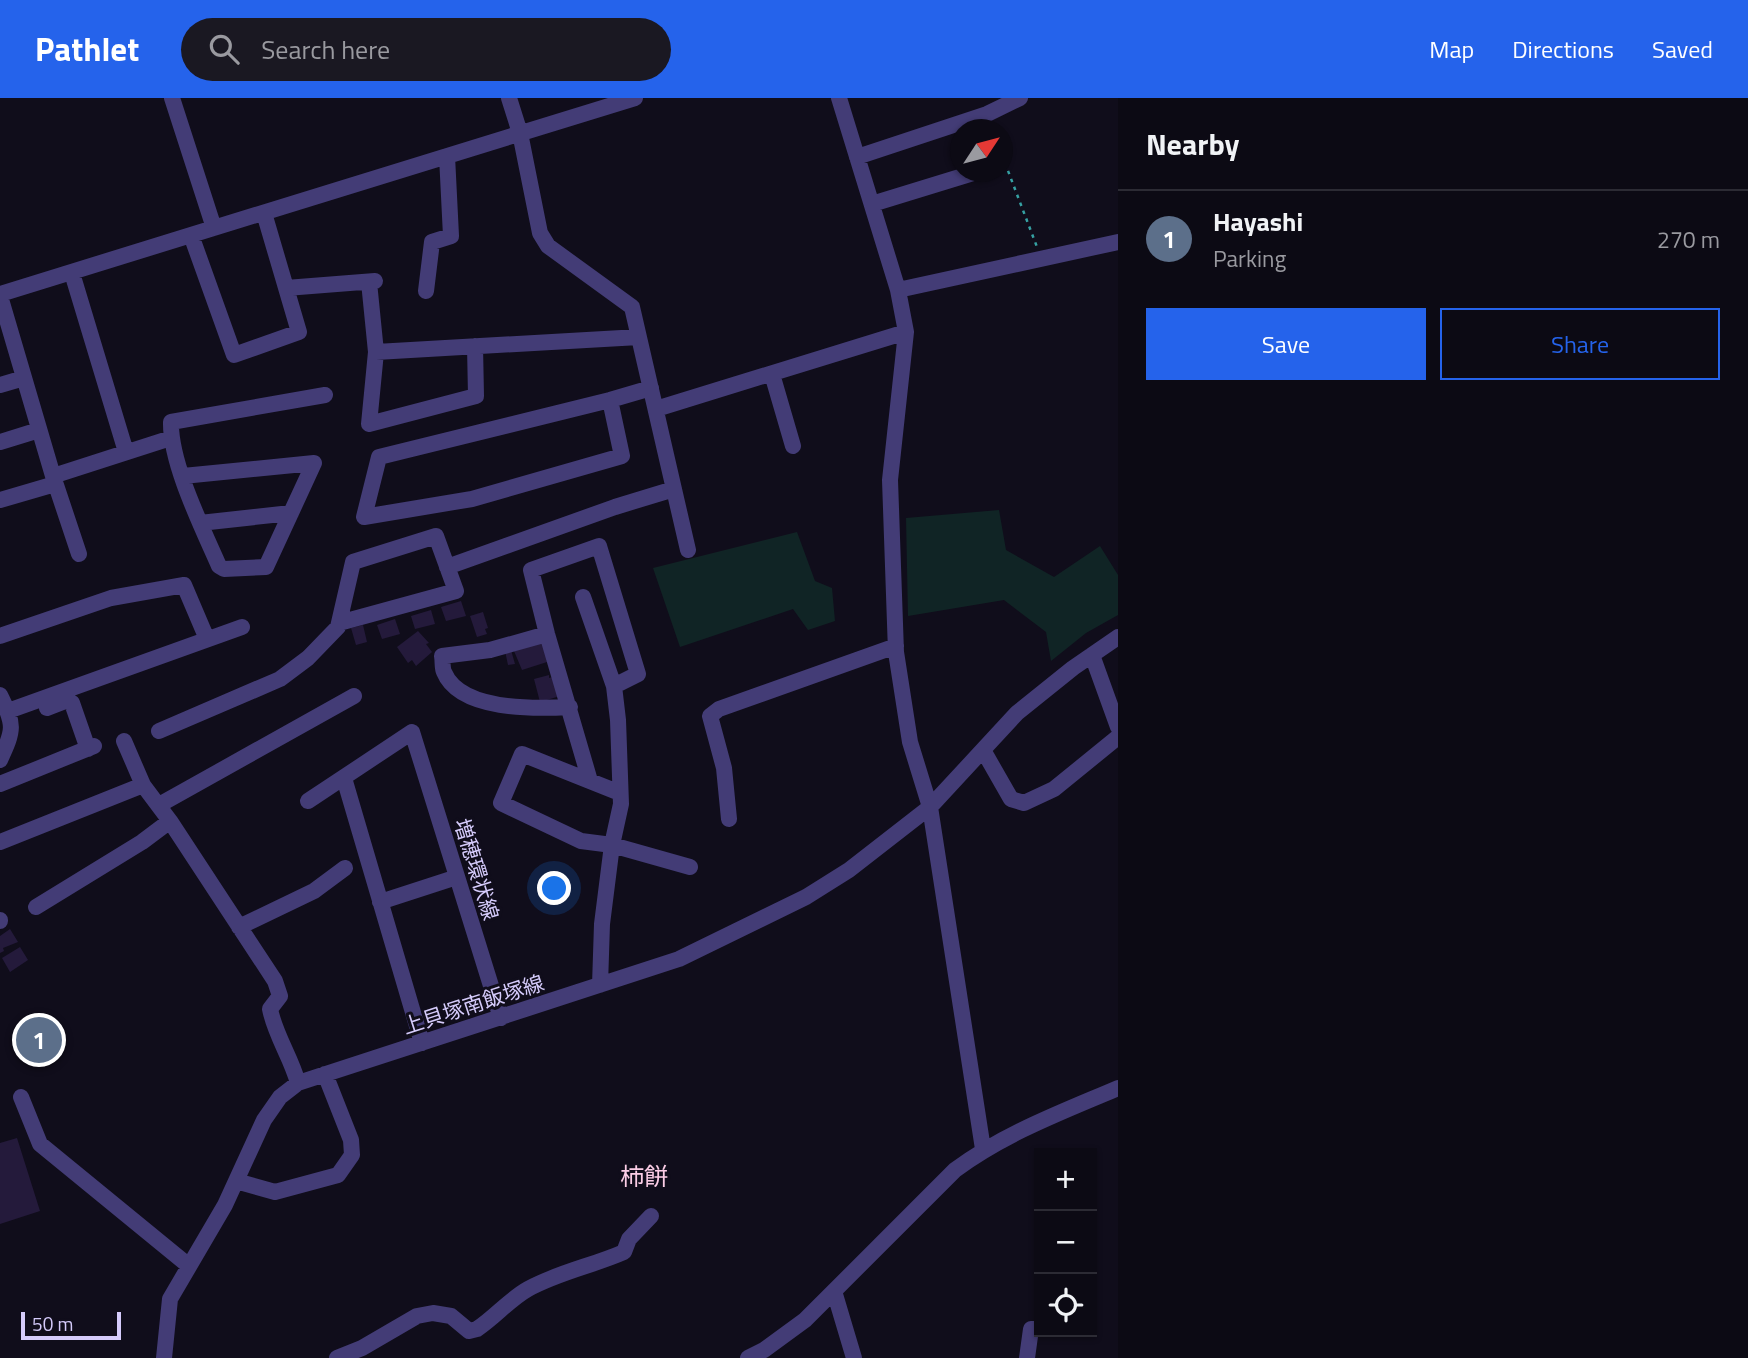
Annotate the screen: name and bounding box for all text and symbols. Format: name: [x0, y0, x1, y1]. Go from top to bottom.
search box: [181, 18, 671, 81]
text: Pathlet: [35, 24, 139, 74]
icon: search: [205, 30, 243, 68]
text: Search here: [261, 30, 390, 69]
text: Map: [1429, 31, 1474, 67]
text: Directions: [1512, 31, 1614, 67]
text: Saved: [1652, 31, 1713, 67]
north arrow: [950, 119, 1013, 182]
text: Nearby: [1146, 121, 1239, 167]
text: Hayashi: [1213, 202, 1303, 241]
text: 1: [1163, 222, 1175, 257]
text: 270 m: [1657, 222, 1720, 257]
text: Parking: [1213, 241, 1286, 276]
button: Save: [1146, 308, 1426, 380]
button: Share: [1440, 308, 1720, 380]
street label: 増穂環状線: [446, 814, 508, 924]
your location: [537, 871, 571, 905]
street label: 上貝塚南飯塚線: [398, 966, 548, 1042]
pin: 1: [16, 1014, 62, 1066]
map controls: [1034, 1148, 1097, 1337]
button: +: [1034, 1148, 1097, 1211]
district label: 柿餅: [620, 1158, 668, 1194]
button: −: [1034, 1211, 1097, 1274]
button: locate: [1034, 1274, 1097, 1337]
scale bar: [21, 1309, 121, 1341]
text: 50 m: [32, 1309, 73, 1338]

